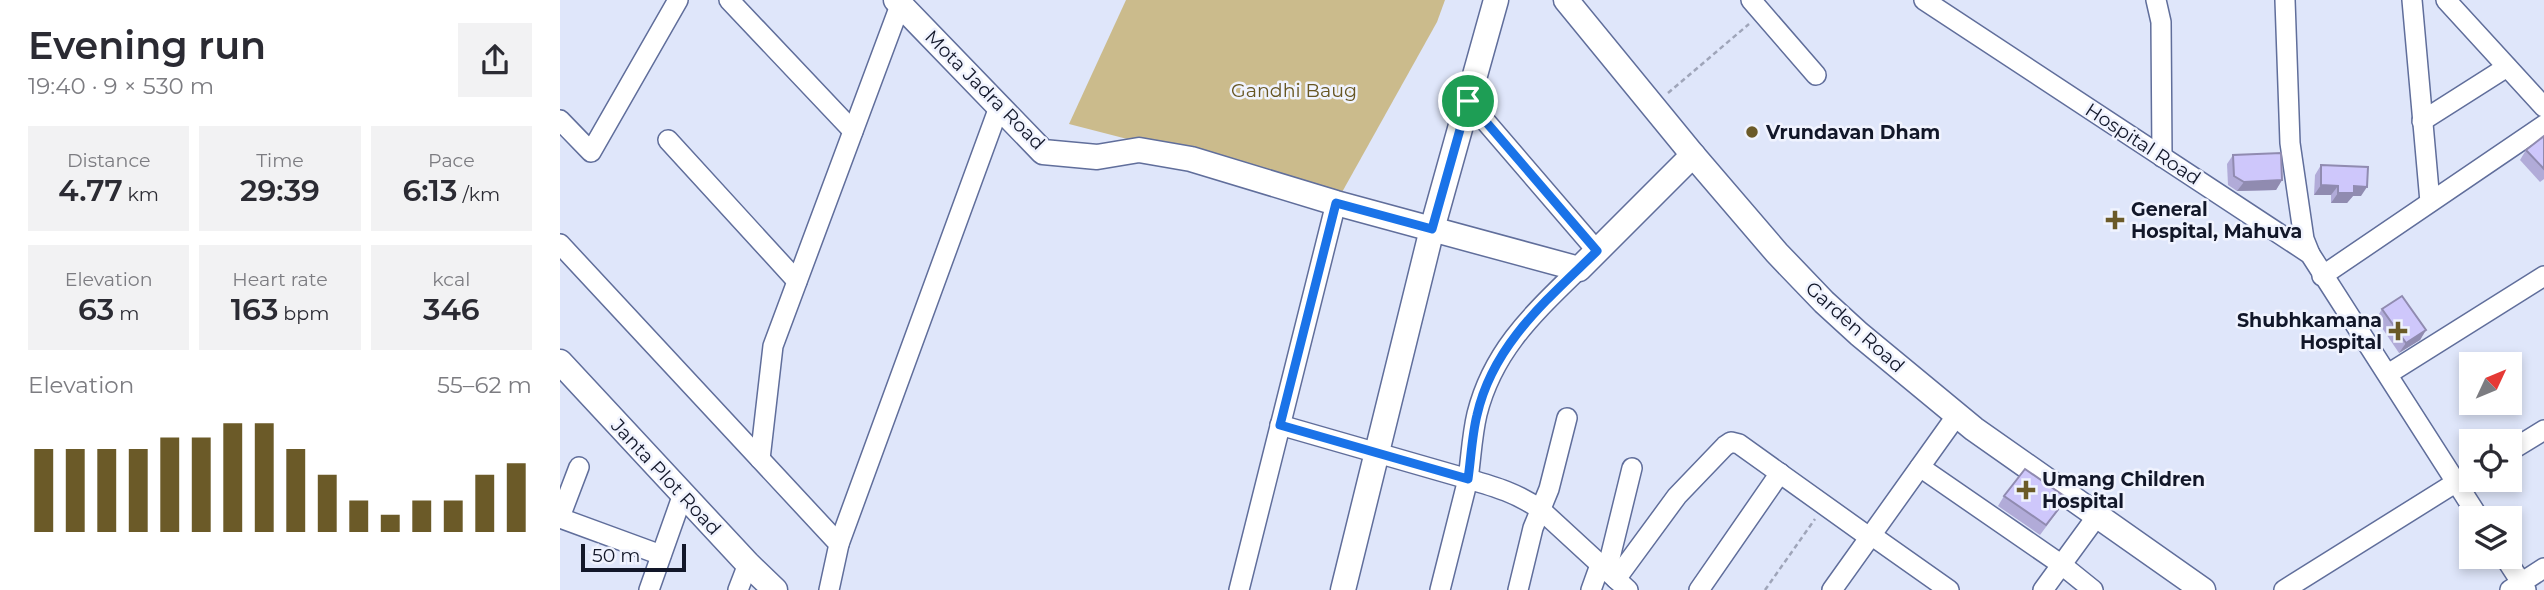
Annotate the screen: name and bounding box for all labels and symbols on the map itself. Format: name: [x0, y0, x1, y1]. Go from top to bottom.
street label: Mota Jadra Road: [920, 25, 1050, 155]
pin: [1438, 71, 1498, 131]
park label: Gandhi Baug: [1231, 79, 1357, 102]
street label: Hospital Road: [2081, 98, 2205, 190]
place label: Vrundavan Dham: [1765, 121, 1940, 144]
marker: Vrundavan Dham: [1744, 124, 1760, 140]
place label: General Hospital, Mahuva: [2131, 198, 2302, 243]
marker: General Hospital, Mahuva: [2105, 210, 2125, 230]
street label: Garden Road: [1801, 277, 1909, 377]
place label: Shubhkamana Hospital: [2237, 309, 2382, 354]
marker: Shubhkamana Hospital: [2388, 321, 2408, 341]
north arrow: [2459, 352, 2522, 415]
street label: Janta Plot Road: [606, 414, 726, 540]
place label: Umang Children Hospital: [2042, 468, 2205, 513]
marker: Umang Children Hospital: [2016, 480, 2036, 500]
scale bar: [581, 541, 686, 573]

